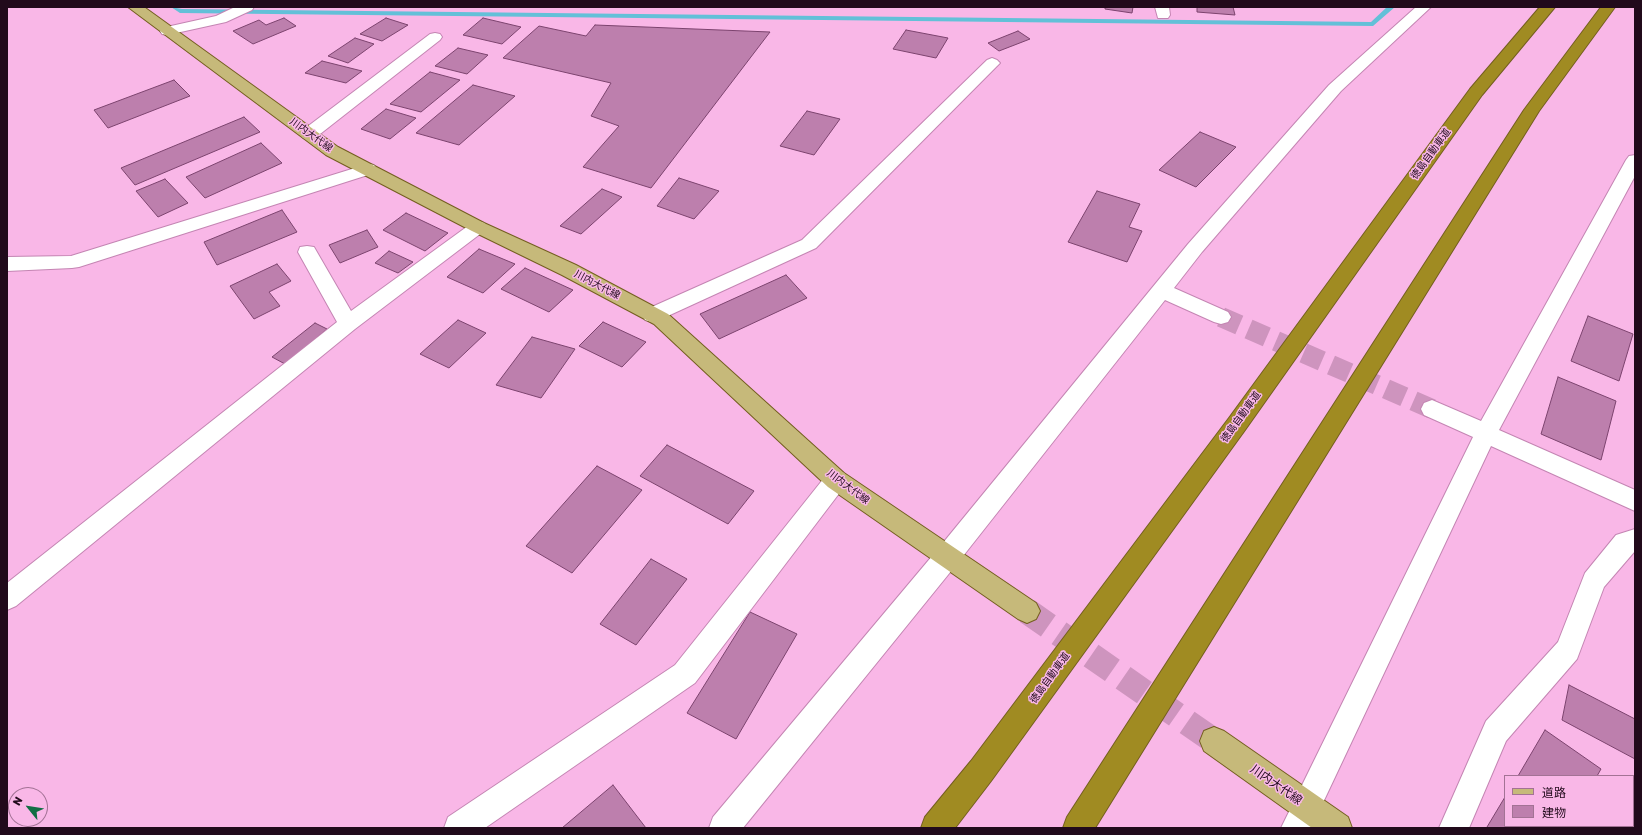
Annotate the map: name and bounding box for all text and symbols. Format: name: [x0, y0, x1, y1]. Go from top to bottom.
street label: 川内大代線: [287, 115, 335, 155]
street label: 徳島自動車道: [1409, 126, 1453, 182]
street label: 川内大代線: [572, 268, 622, 302]
street label: 徳島自動車道: [1219, 389, 1263, 445]
street label: 川内大代線: [824, 467, 872, 507]
street label: 徳島自動車道: [1028, 650, 1072, 706]
street label: 川内大代線: [1247, 762, 1305, 808]
legend: [1504, 775, 1634, 827]
text: 道路: [1542, 786, 1566, 800]
north arrow: [8, 787, 48, 827]
text: N: [10, 795, 26, 808]
text: 建物: [1542, 806, 1566, 820]

